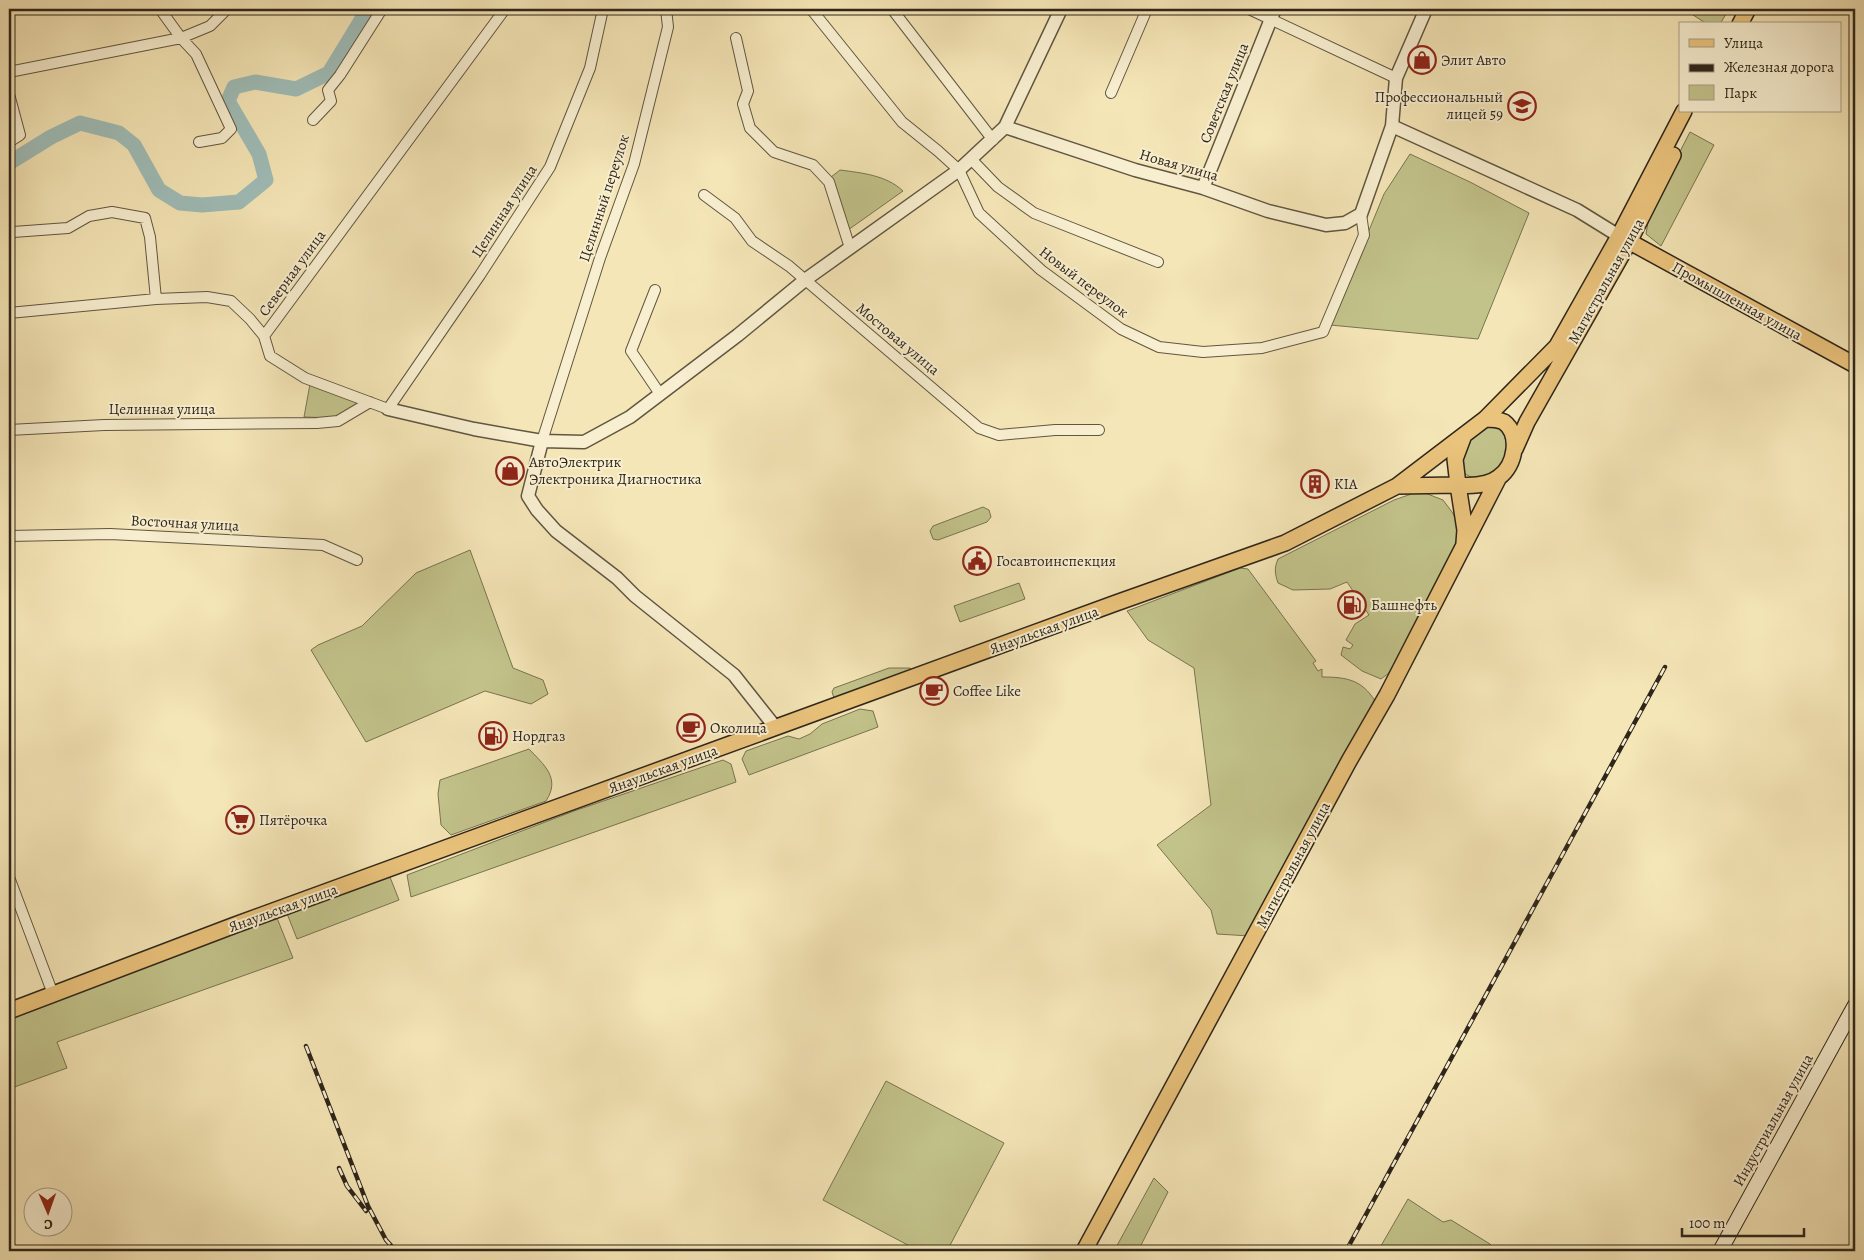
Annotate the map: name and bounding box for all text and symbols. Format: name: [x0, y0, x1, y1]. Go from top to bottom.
legend: [1679, 22, 1842, 112]
text: Улица: [1724, 33, 1763, 53]
street label: Советская улица: [1195, 40, 1253, 146]
shop icon: Элит Авто: [1407, 45, 1437, 75]
place label: Элит Авто: [1441, 50, 1506, 70]
text: Железная дорога: [1724, 57, 1834, 77]
text: Парк: [1724, 83, 1757, 103]
place label: Профессиональный лицей 59: [1375, 87, 1503, 124]
school or university icon: Профессиональный лицей 59: [1507, 91, 1537, 121]
street label: Целинный переулок: [574, 132, 634, 264]
street label: Новая улица: [1137, 144, 1221, 186]
street label: Целинная улица: [467, 161, 541, 261]
street label: Магистральная улица: [1563, 215, 1649, 347]
street label: Северная улица: [254, 226, 330, 320]
street label: Новый переулок: [1035, 242, 1133, 322]
street label: Промышленная улица: [1668, 257, 1806, 345]
street label: Мостовая улица: [852, 298, 944, 380]
street label: Целинная улица: [109, 399, 215, 419]
place label: АвтоЭлектрик Электроника Диагностика: [528, 452, 702, 489]
shop icon: АвтоЭлектрик Электроника Диагностика: [495, 456, 525, 486]
building icon: KIA: [1300, 469, 1330, 499]
place label: KIA: [1334, 474, 1358, 494]
street label: Восточная улица: [130, 510, 240, 536]
public building icon: Госавтоинспекция: [962, 546, 992, 576]
place label: Госавтоинспекция: [996, 551, 1116, 571]
fuel station icon: Башнефть: [1337, 590, 1367, 620]
place label: Башнефть: [1371, 595, 1437, 615]
street label: Янаульская улица: [987, 601, 1101, 659]
cafe icon: Coffee Like: [919, 676, 949, 706]
place label: Coffee Like: [953, 681, 1021, 701]
cafe icon: Околица: [676, 713, 706, 743]
place label: Околица: [710, 718, 767, 738]
fuel station icon: Нордгаз: [478, 721, 508, 751]
place label: Нордгаз: [512, 726, 565, 746]
street label: Янаульская улица: [606, 740, 720, 798]
street label: Магистральная улица: [1251, 798, 1335, 932]
supermarket icon: Пятёрочка: [225, 805, 255, 835]
place label: Пятёрочка: [259, 810, 328, 830]
street label: Янаульская улица: [226, 879, 340, 937]
street label: Индустриальная улица: [1728, 1050, 1818, 1190]
north arrow: [22, 1188, 72, 1238]
scale bar: [1682, 1205, 1804, 1237]
text: 100 m: [1689, 1213, 1726, 1233]
text: С: [43, 1215, 53, 1234]

